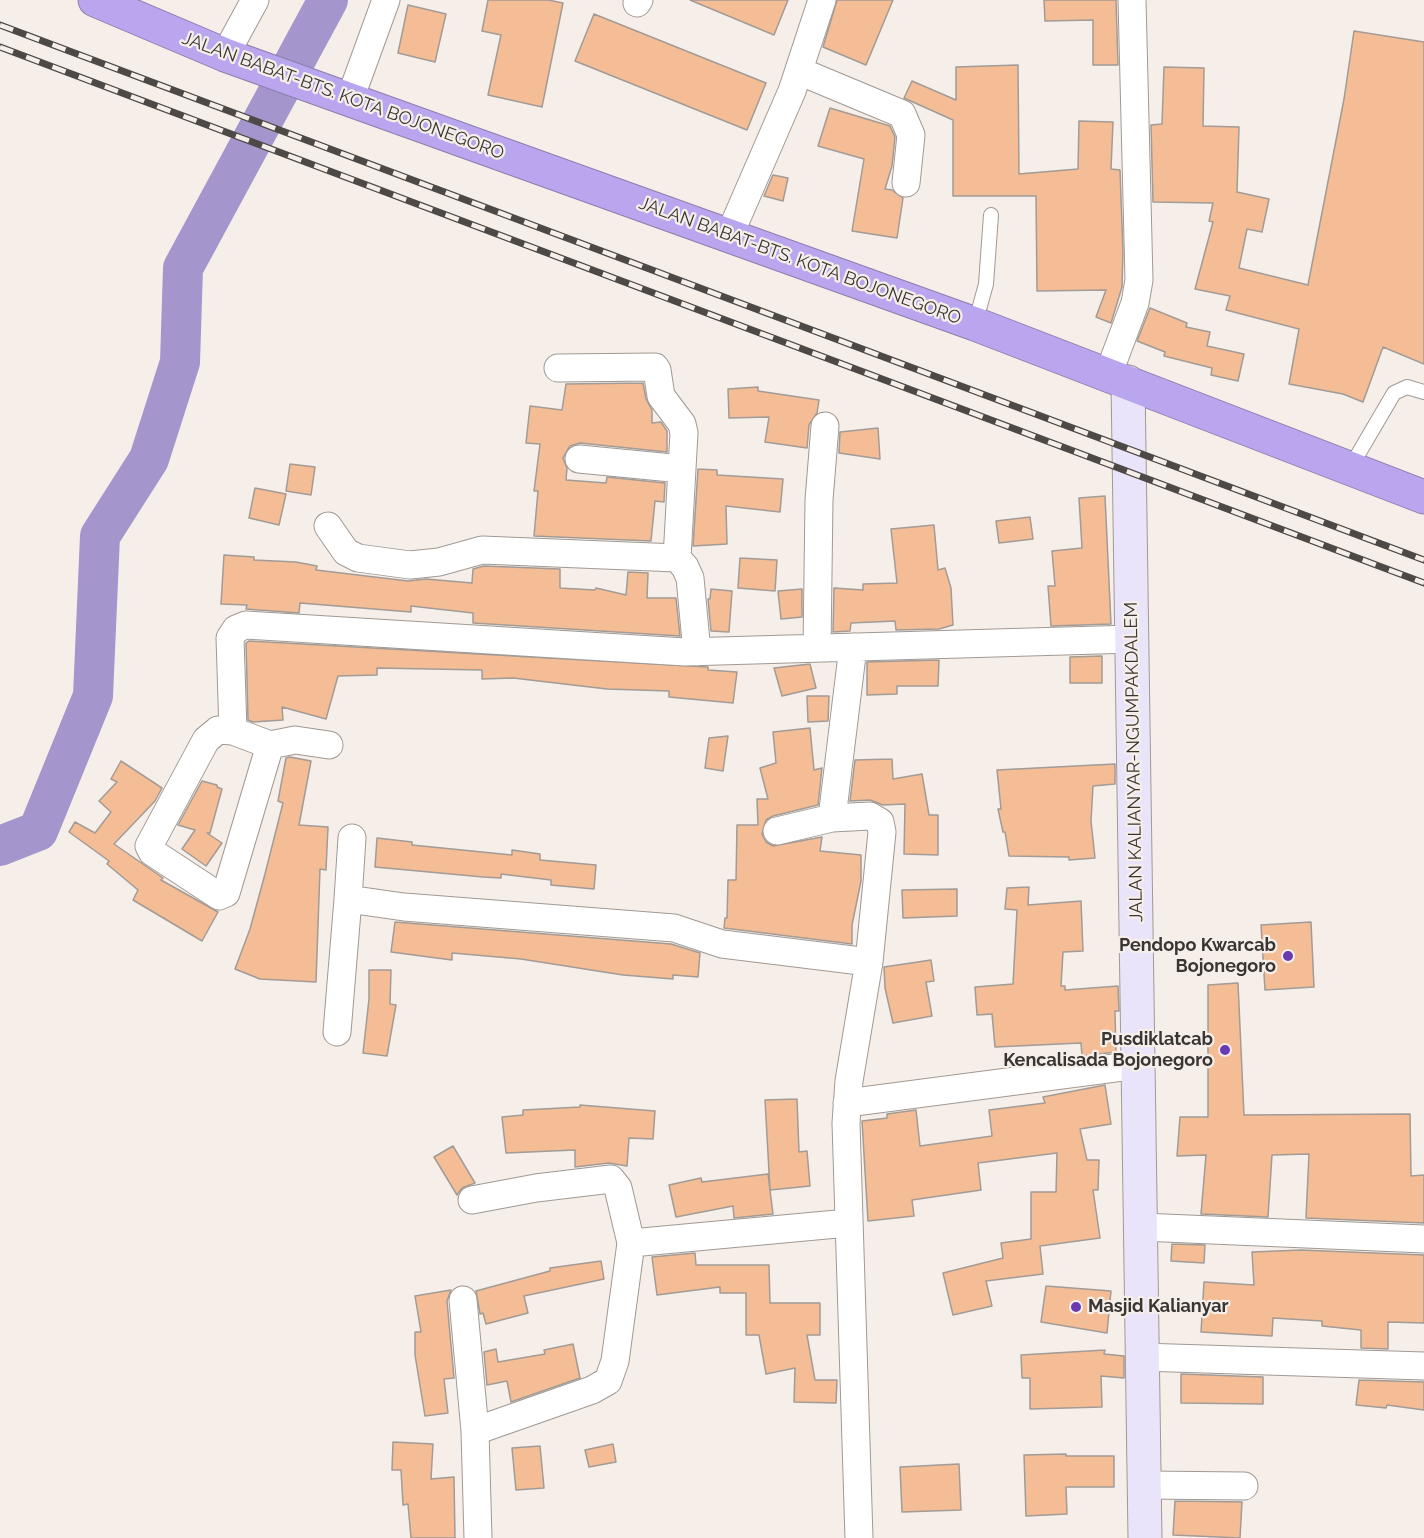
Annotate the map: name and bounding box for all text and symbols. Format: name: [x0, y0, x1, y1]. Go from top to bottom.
street label: JALAN BABAT-BTS. KOTA BOJONEGORO: [179, 27, 507, 165]
street label: JALAN BABAT-BTS. KOTA BOJONEGORO: [636, 192, 964, 330]
street label: JALAN KALIANYAR-NGUMPAKDALEM: [1120, 602, 1148, 922]
place label: Pendopo Kwarcab Bojonegoro: [1119, 935, 1276, 978]
marker: Pendopo Kwarcab Bojonegoro: [1281, 949, 1295, 963]
place label: Pusdiklatcab Kencalisada Bojonegoro: [1003, 1029, 1213, 1072]
marker: Pusdiklatcab Kencalisada Bojonegoro: [1218, 1043, 1232, 1057]
place label: Masjid Kalianyar: [1088, 1296, 1229, 1318]
marker: Masjid Kalianyar: [1069, 1300, 1083, 1314]

